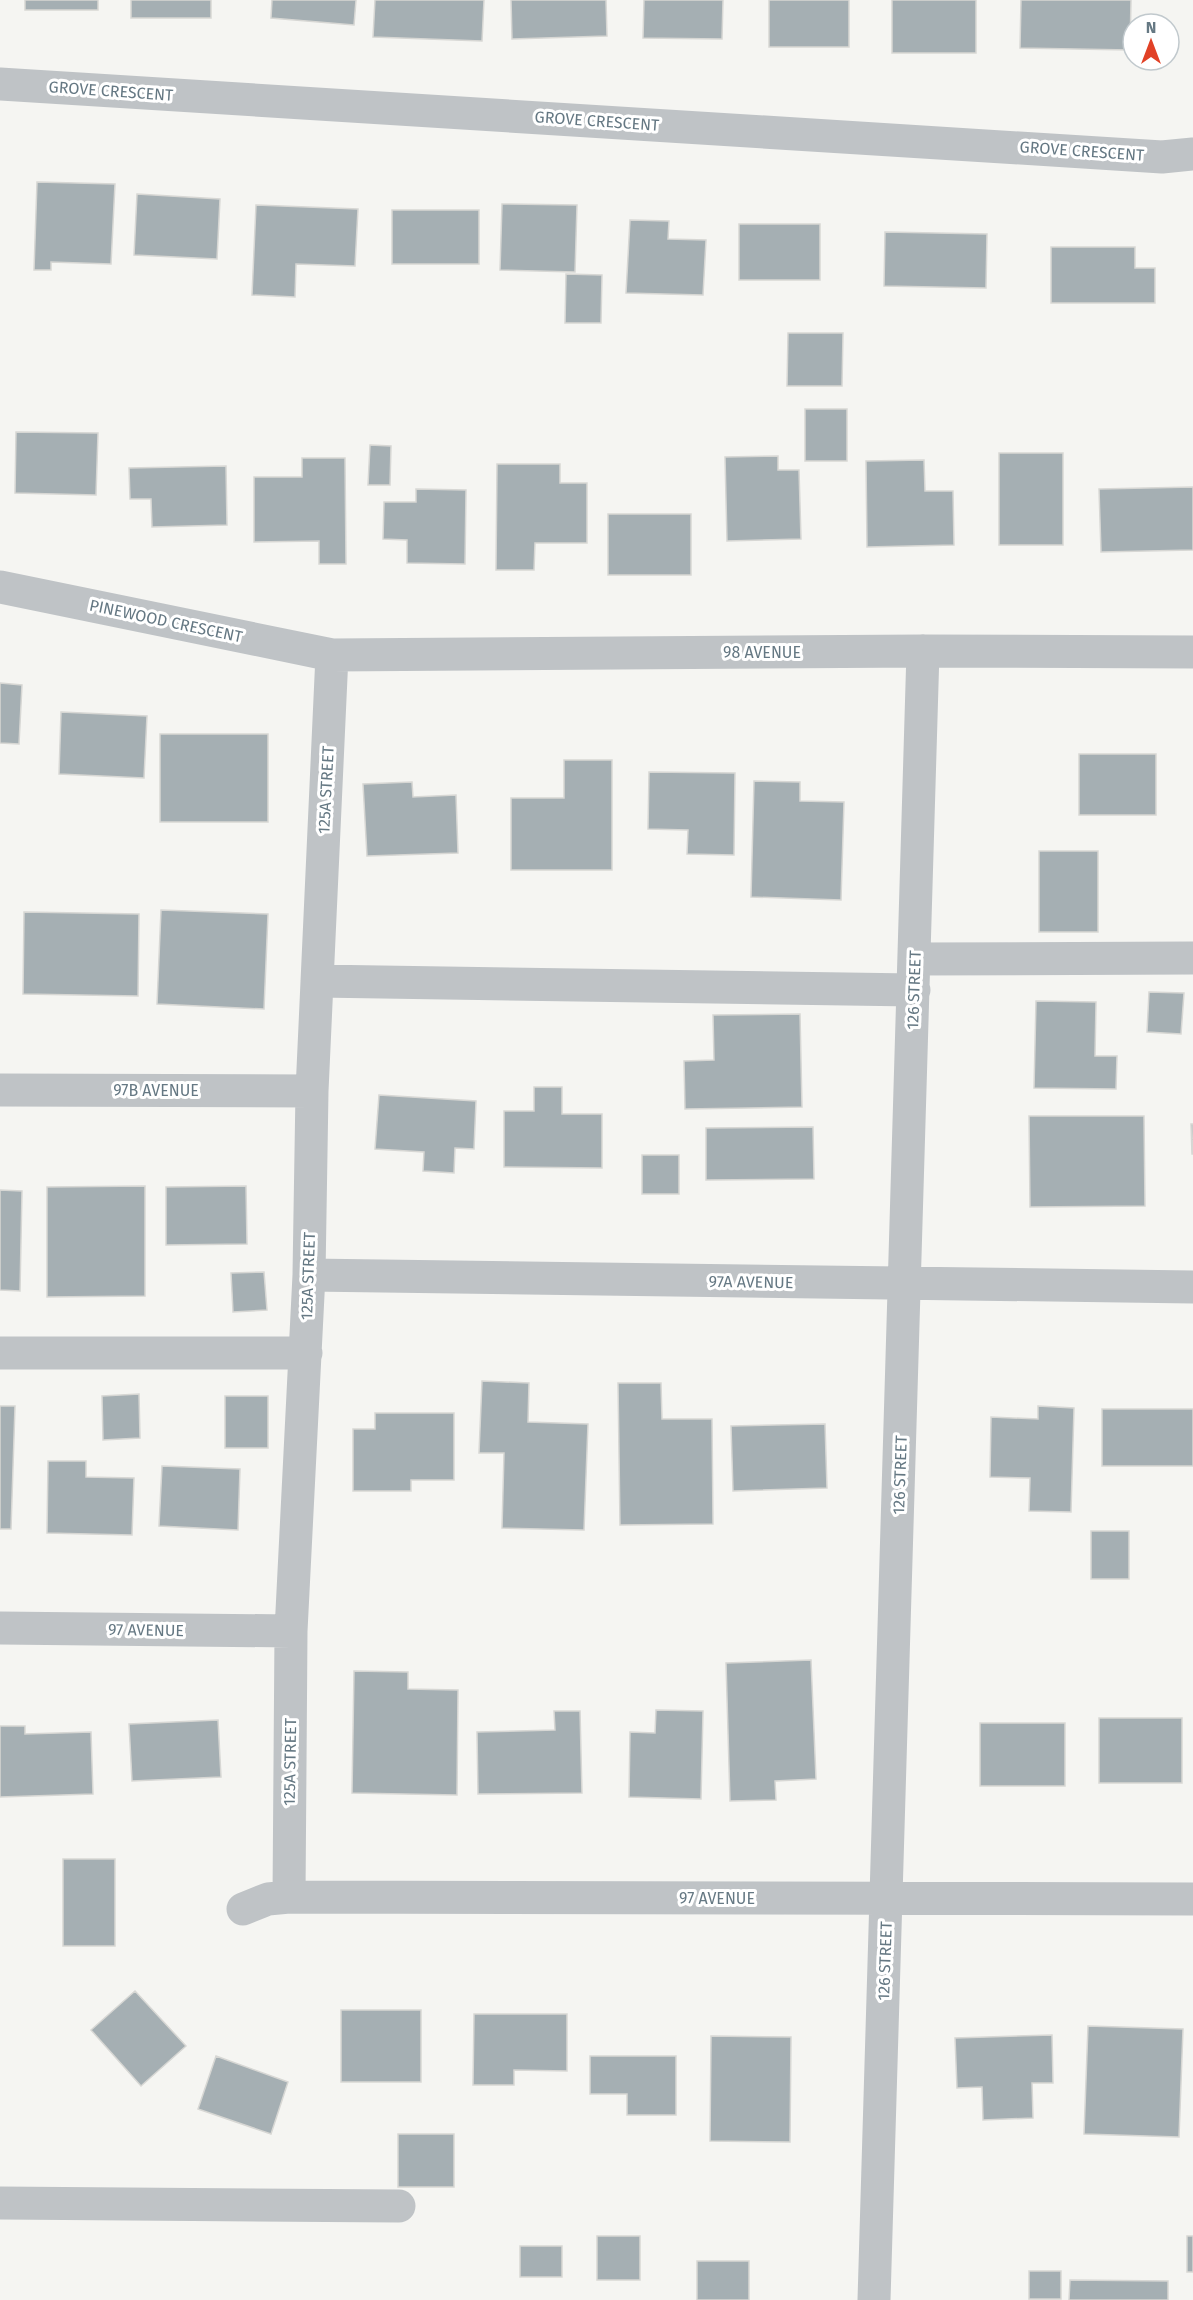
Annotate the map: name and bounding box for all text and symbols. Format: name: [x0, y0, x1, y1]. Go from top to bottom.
north arrow: [1121, 12, 1181, 72]
text: N: [1146, 18, 1156, 37]
street label: GROVE CRESCENT: [48, 77, 175, 105]
street label: GROVE CRESCENT: [534, 107, 661, 135]
street label: GROVE CRESCENT: [1019, 137, 1146, 165]
street label: PINEWOOD CRESCENT: [88, 596, 245, 647]
street label: 98 AVENUE: [723, 643, 801, 662]
street label: 125A STREET: [314, 745, 338, 834]
street label: 126 STREET: [903, 949, 925, 1030]
street label: 97B AVENUE: [113, 1081, 199, 1100]
street label: 125A STREET: [297, 1231, 319, 1320]
street label: 97A AVENUE: [708, 1272, 794, 1292]
street label: 126 STREET: [889, 1434, 911, 1515]
street label: 97 AVENUE: [108, 1620, 184, 1640]
street label: 125A STREET: [280, 1717, 300, 1806]
street label: 97 AVENUE: [679, 1889, 755, 1908]
street label: 126 STREET: [874, 1920, 896, 2001]

